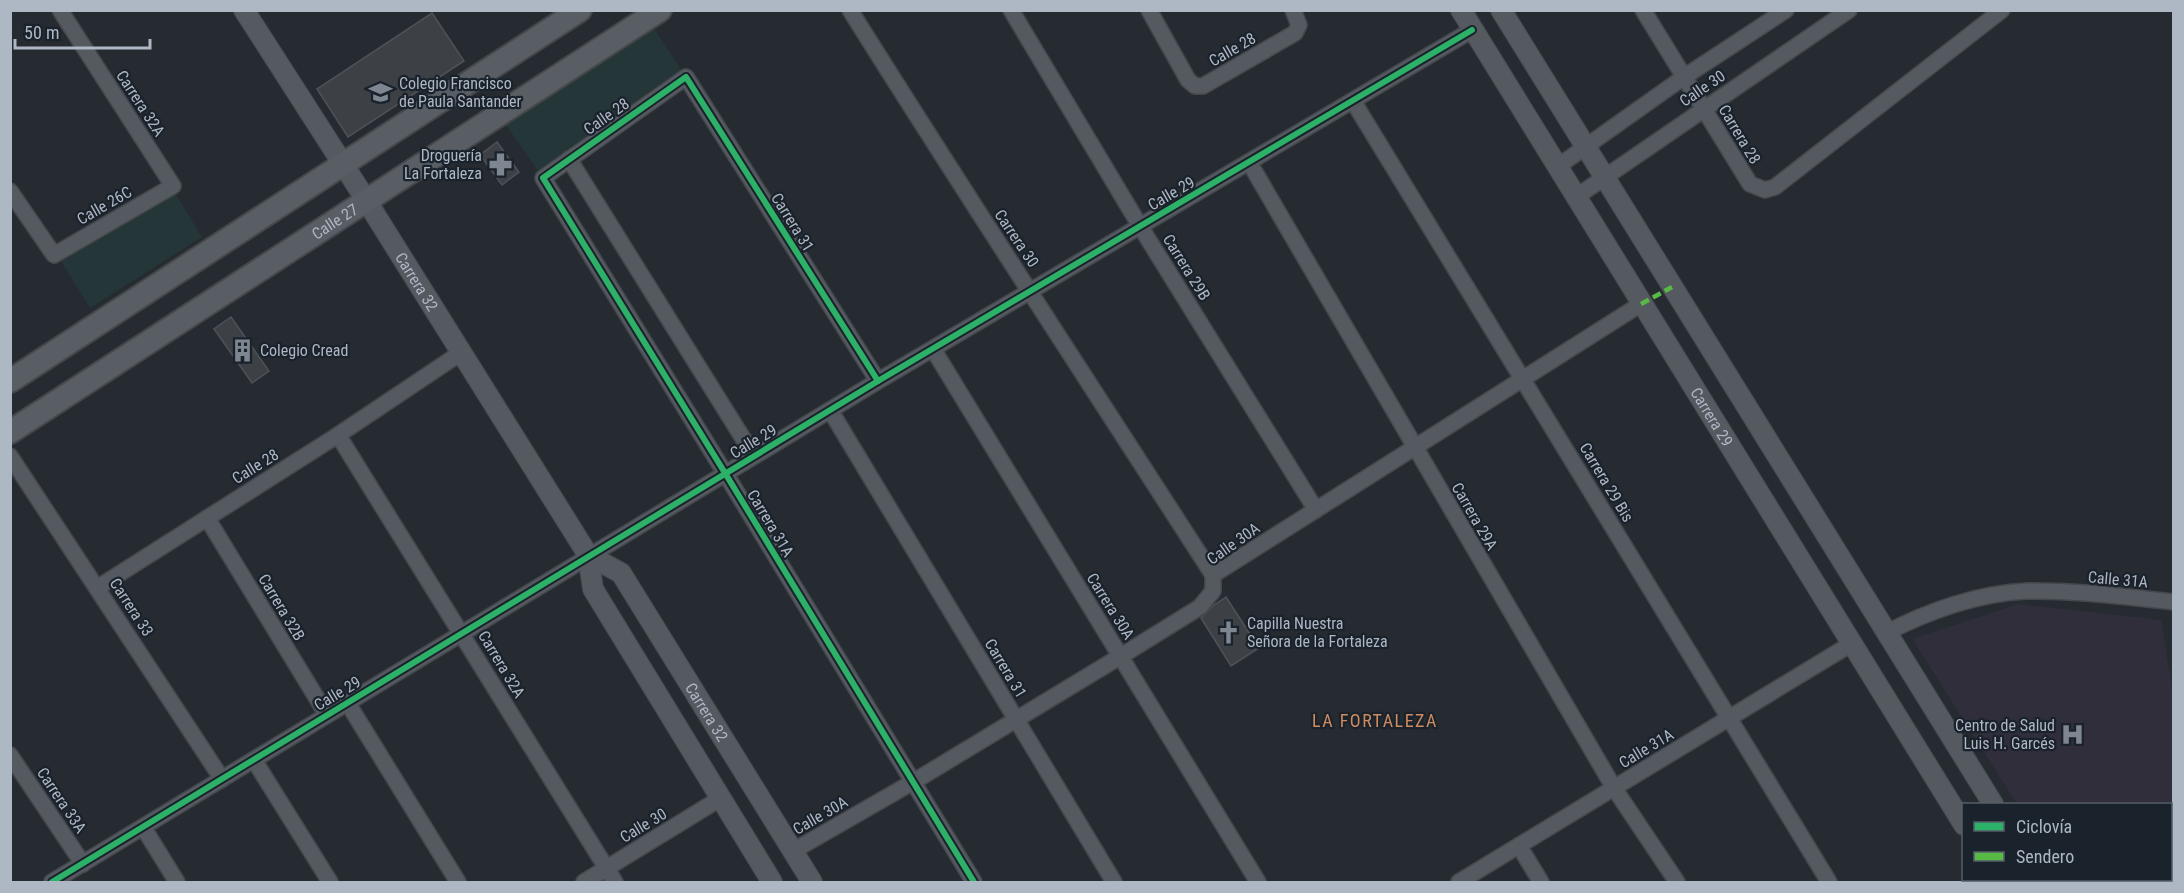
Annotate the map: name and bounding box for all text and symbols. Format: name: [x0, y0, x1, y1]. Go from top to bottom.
scale bar: [15, 12, 150, 50]
text: 50 m: [24, 22, 59, 43]
street label: Calle 28: [1205, 28, 1259, 70]
street label: Calle 30: [1676, 66, 1729, 111]
street label: Carrera 32A: [112, 67, 169, 140]
place label: Colegio Francisco de Paula Santander: [399, 74, 522, 111]
school or university icon: Colegio Francisco de Paula Santander: [368, 79, 394, 105]
street label: Calle 28: [580, 94, 633, 139]
street label: Carrera 28: [1715, 101, 1765, 167]
place label: Droguería La Fortaleza: [404, 146, 482, 183]
pharmacy icon: Droguería La Fortaleza: [487, 151, 513, 177]
street label: Calle 29: [1144, 172, 1198, 214]
street label: Calle 26C: [73, 182, 135, 229]
street label: Carrera 31: [767, 189, 818, 255]
street label: Calle 27: [308, 200, 362, 244]
street label: Carrera 30: [990, 206, 1043, 271]
street label: Carrera 29B: [1159, 231, 1214, 304]
street label: Carrera 32: [391, 249, 442, 315]
building icon: Colegio Cread: [229, 337, 255, 363]
place label: Colegio Cread: [260, 341, 348, 360]
street label: Carrera 29: [1686, 384, 1737, 450]
street label: Calle 29: [726, 420, 780, 463]
street label: Carrera 29 Bis: [1576, 439, 1638, 525]
street label: Calle 28: [229, 445, 282, 488]
street label: Carrera 29A: [1448, 479, 1501, 553]
street label: Carrera 31A: [743, 486, 798, 560]
street label: Calle 30A: [1203, 518, 1263, 568]
street label: Calle 31A: [2087, 567, 2149, 592]
street label: Carrera 30A: [1083, 570, 1138, 643]
street label: Carrera 32B: [254, 571, 309, 644]
street label: Carrera 33: [106, 575, 157, 640]
place label: Capilla Nuestra Señora de la Fortaleza: [1247, 614, 1388, 651]
church icon: Capilla Nuestra Señora de la Fortaleza: [1216, 619, 1242, 645]
street label: Carrera 32A: [474, 627, 529, 701]
street label: Carrera 31: [981, 635, 1031, 701]
street label: Calle 29: [310, 672, 364, 715]
street label: Carrera 32: [681, 679, 732, 745]
district label: LA FORTALEZA: [1312, 710, 1438, 731]
place label: Centro de Salud Luis H. Garcés: [1955, 716, 2055, 753]
hospital icon: Centro de Salud Luis H. Garcés: [2060, 721, 2086, 747]
street label: Calle 31A: [1616, 725, 1677, 772]
street label: Carrera 33A: [33, 764, 90, 837]
street label: Calle 30A: [789, 792, 851, 839]
legend: [1962, 803, 2172, 881]
street label: Calle 30: [616, 804, 670, 847]
text: Ciclovía: [2016, 816, 2072, 837]
text: Sendero: [2016, 846, 2074, 867]

